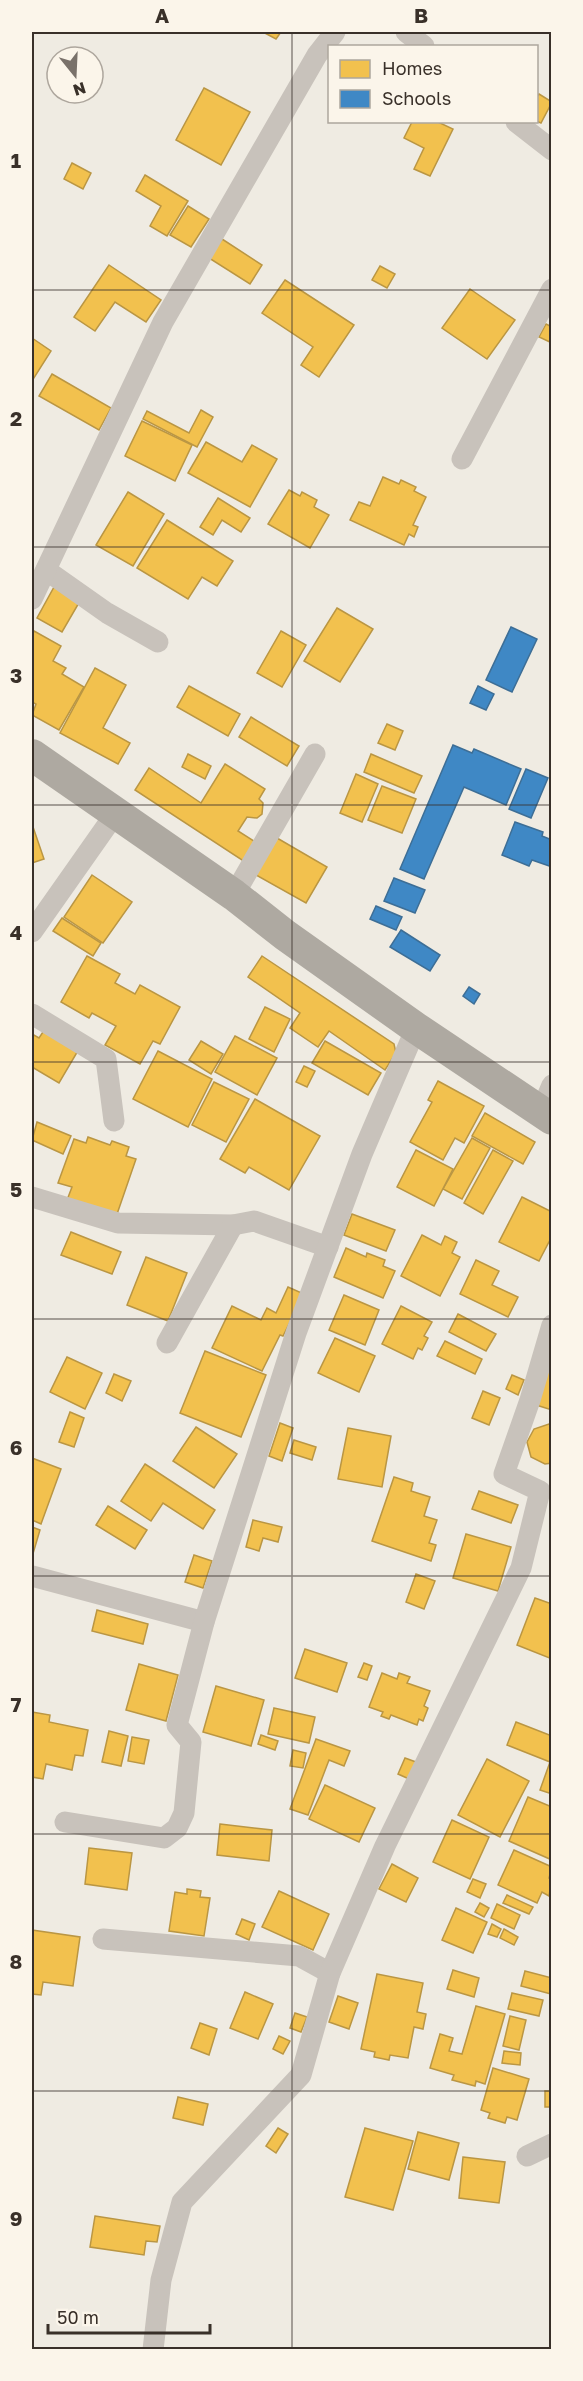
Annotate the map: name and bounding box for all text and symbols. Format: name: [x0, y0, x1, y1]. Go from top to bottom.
text: A: [155, 3, 169, 27]
text: B: [414, 3, 428, 27]
north arrow: [45, 45, 105, 105]
legend: [328, 45, 538, 123]
text: Homes: [382, 57, 442, 79]
text: N: [71, 78, 89, 101]
text: Schools: [382, 87, 451, 109]
text: 1: [11, 148, 21, 172]
text: 2: [10, 406, 22, 430]
text: 3: [10, 663, 22, 687]
text: 4: [10, 920, 22, 944]
text: 5: [10, 1177, 22, 1201]
text: 6: [10, 1435, 22, 1459]
text: 7: [11, 1692, 22, 1716]
text: 8: [10, 1949, 22, 1973]
text: 9: [10, 2206, 22, 2230]
scale bar: [48, 2297, 210, 2335]
text: 50 m: [57, 2306, 99, 2328]

